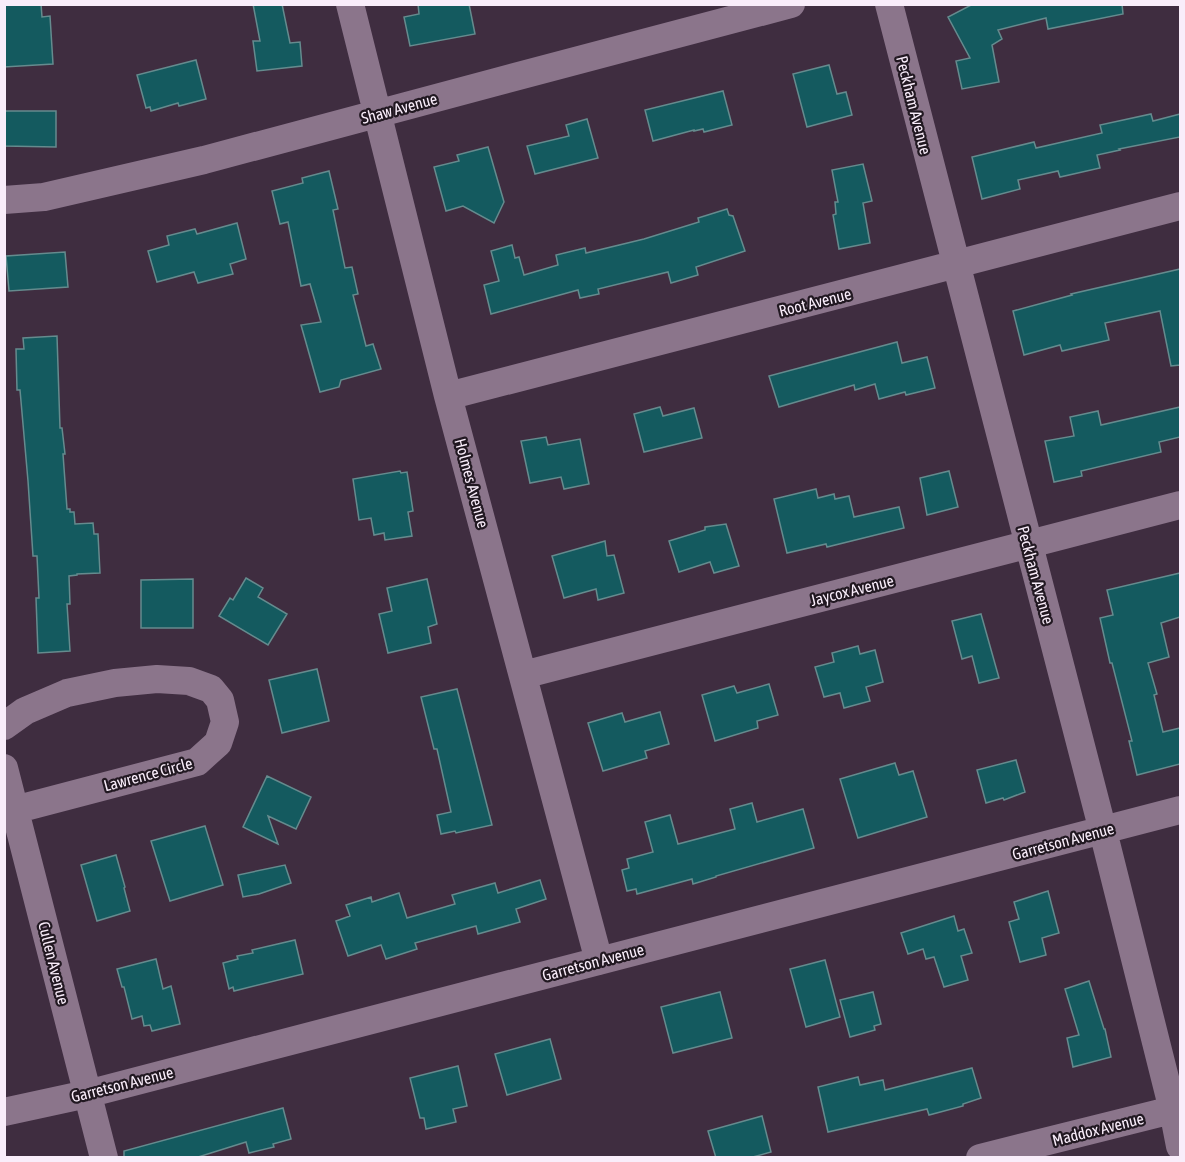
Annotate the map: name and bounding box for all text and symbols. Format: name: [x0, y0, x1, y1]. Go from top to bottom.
street label: Peckham Avenue: [893, 54, 935, 156]
street label: Shaw Avenue: [359, 89, 439, 127]
street label: Root Avenue: [777, 284, 853, 320]
street label: Holmes Avenue: [451, 436, 493, 530]
street label: Peckham Avenue: [1014, 524, 1058, 626]
street label: Jaycox Avenue: [808, 571, 896, 610]
street label: Lawrence Circle: [102, 754, 194, 794]
street label: Garretson Avenue: [1010, 819, 1116, 863]
street label: Cullen Avenue: [35, 920, 73, 1006]
street label: Garretson Avenue: [540, 940, 646, 984]
street label: Garretson Avenue: [69, 1063, 175, 1105]
street label: Maddox Avenue: [1050, 1109, 1146, 1149]

